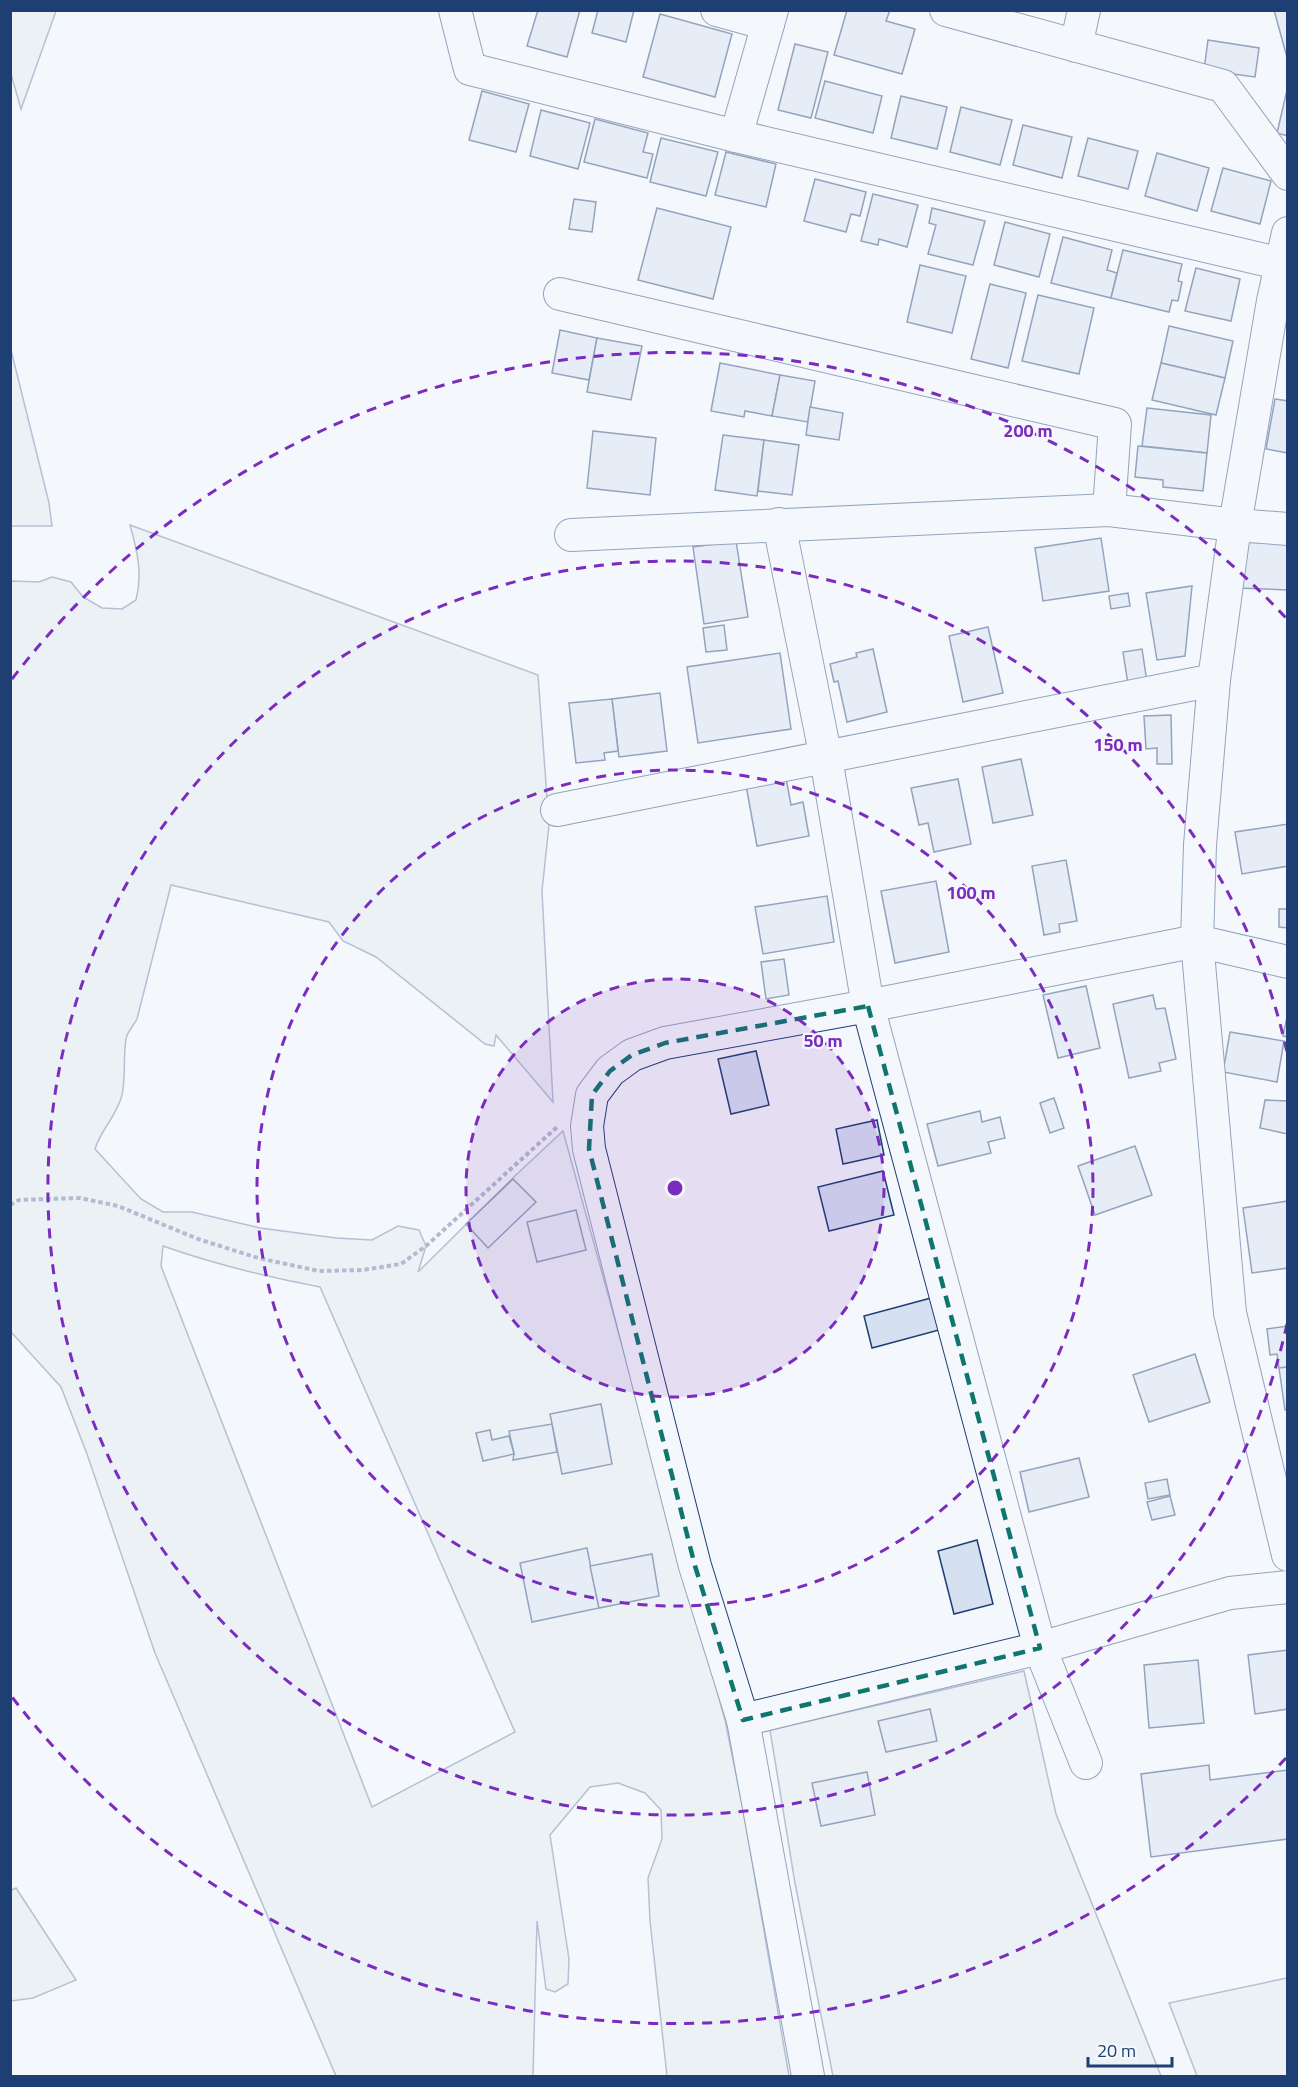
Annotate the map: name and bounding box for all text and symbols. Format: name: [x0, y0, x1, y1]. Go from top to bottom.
text: 200 m: [1003, 417, 1053, 444]
text: 150 m: [1093, 731, 1143, 758]
text: 100 m: [946, 879, 996, 906]
text: 50 m: [803, 1027, 843, 1054]
centre of rings: [665, 1178, 685, 1198]
scale bar: [1088, 2030, 1172, 2068]
text: 20 m: [1097, 2037, 1136, 2064]

